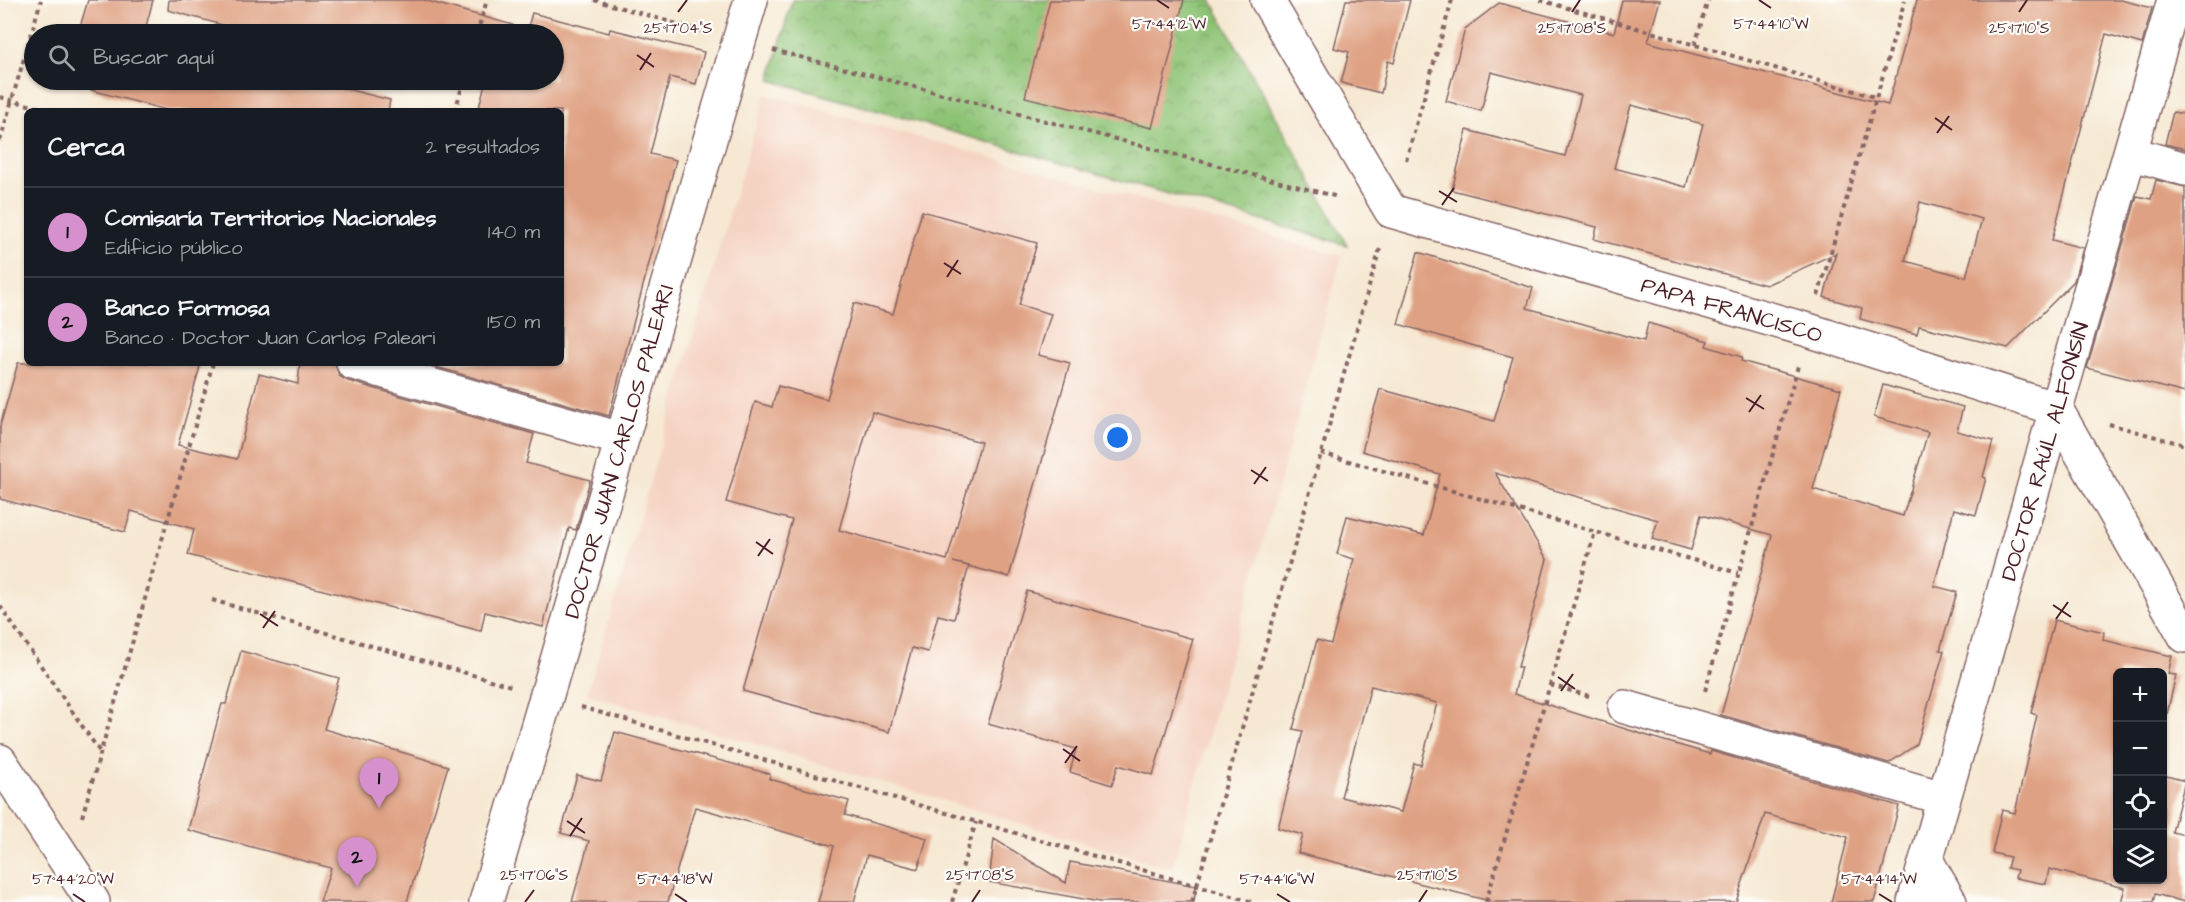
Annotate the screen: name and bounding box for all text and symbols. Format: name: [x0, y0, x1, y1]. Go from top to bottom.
text: 57°44'12"W: [1132, 14, 1206, 35]
text: 57°44'10"W: [1733, 14, 1809, 35]
text: 25°17'04"S: [644, 18, 713, 39]
text: 25°17'08"S: [1538, 18, 1607, 39]
text: 25°17'10"S: [1989, 18, 2050, 39]
search box: [24, 24, 564, 90]
icon: search: [45, 41, 78, 74]
text: Buscar aquí: [93, 42, 214, 73]
text: Cerca: [48, 129, 125, 165]
text: 2 resultados: [426, 133, 540, 161]
text: Comisaría Territorios Nacionales: [105, 203, 437, 234]
text: 1: [66, 218, 69, 246]
text: 140 m: [488, 218, 540, 246]
text: Edificio público: [105, 234, 243, 262]
street label: PAPA FRANCISCO: [1637, 270, 1826, 351]
street label: DOCTOR JUAN CARLOS PALEARI: [557, 281, 682, 622]
text: Banco Formosa: [105, 293, 269, 324]
text: 2: [62, 308, 73, 336]
text: 150 m: [487, 308, 540, 336]
street label: DOCTOR RAÚL ALFONSÍN: [1994, 318, 2097, 585]
text: Banco · Doctor Juan Carlos Paleari: [105, 324, 435, 352]
your location: [1103, 423, 1132, 452]
map controls: [2113, 668, 2167, 884]
button: +: [2113, 668, 2167, 722]
button: −: [2113, 722, 2167, 776]
pin: 1: [360, 758, 398, 808]
button: locate: [2113, 776, 2167, 830]
button: layers: [2113, 830, 2167, 884]
pin: 2: [338, 838, 376, 887]
text: 25°17'06"S: [500, 865, 568, 886]
text: 25°17'08"S: [946, 865, 1015, 886]
text: 25°17'10"S: [1397, 865, 1458, 886]
text: 57°44'20"W: [32, 869, 114, 890]
text: 57°44'18"W: [637, 869, 713, 890]
text: 57°44'16"W: [1240, 869, 1314, 890]
text: 57°44'14"W: [1841, 869, 1917, 890]

